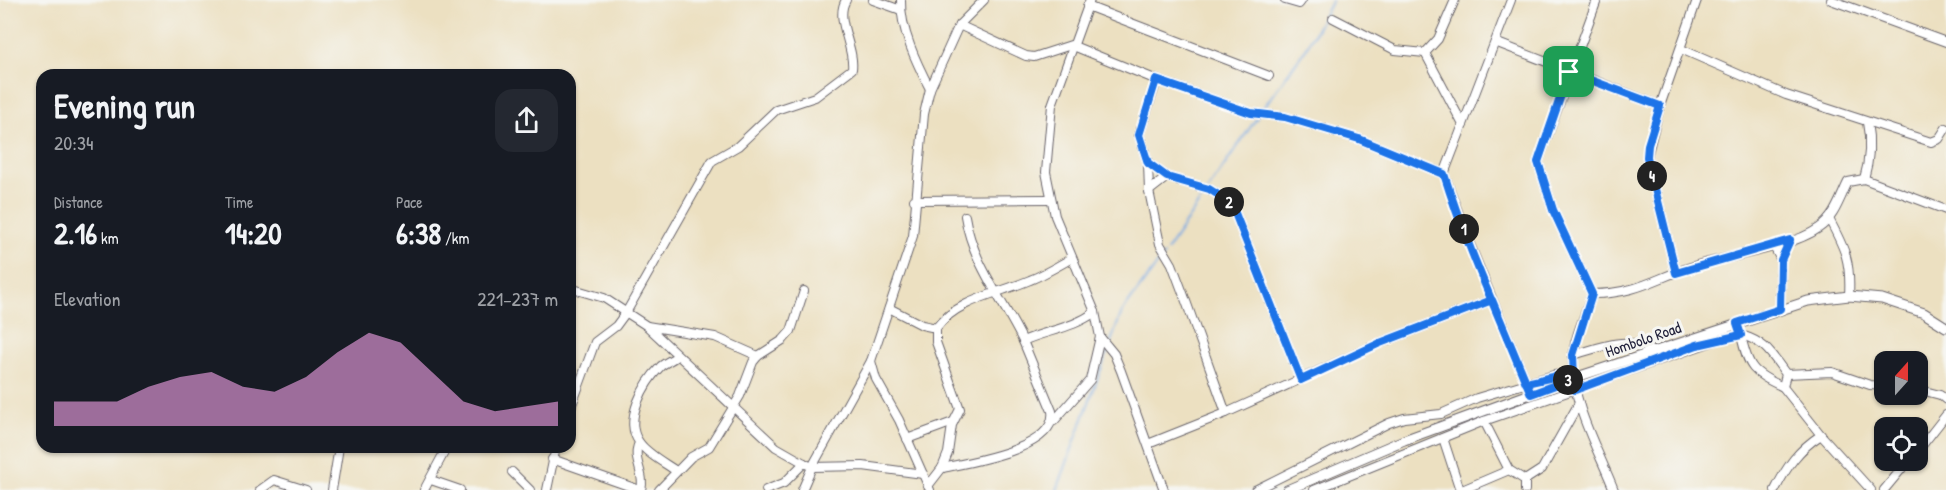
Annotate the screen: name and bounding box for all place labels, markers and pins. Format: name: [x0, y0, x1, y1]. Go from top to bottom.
pin: [1543, 46, 1594, 97]
pin: 4: [1637, 161, 1667, 191]
pin: 2: [1214, 187, 1244, 217]
pin: 1: [1449, 214, 1479, 244]
pin: 3: [1553, 365, 1583, 395]

